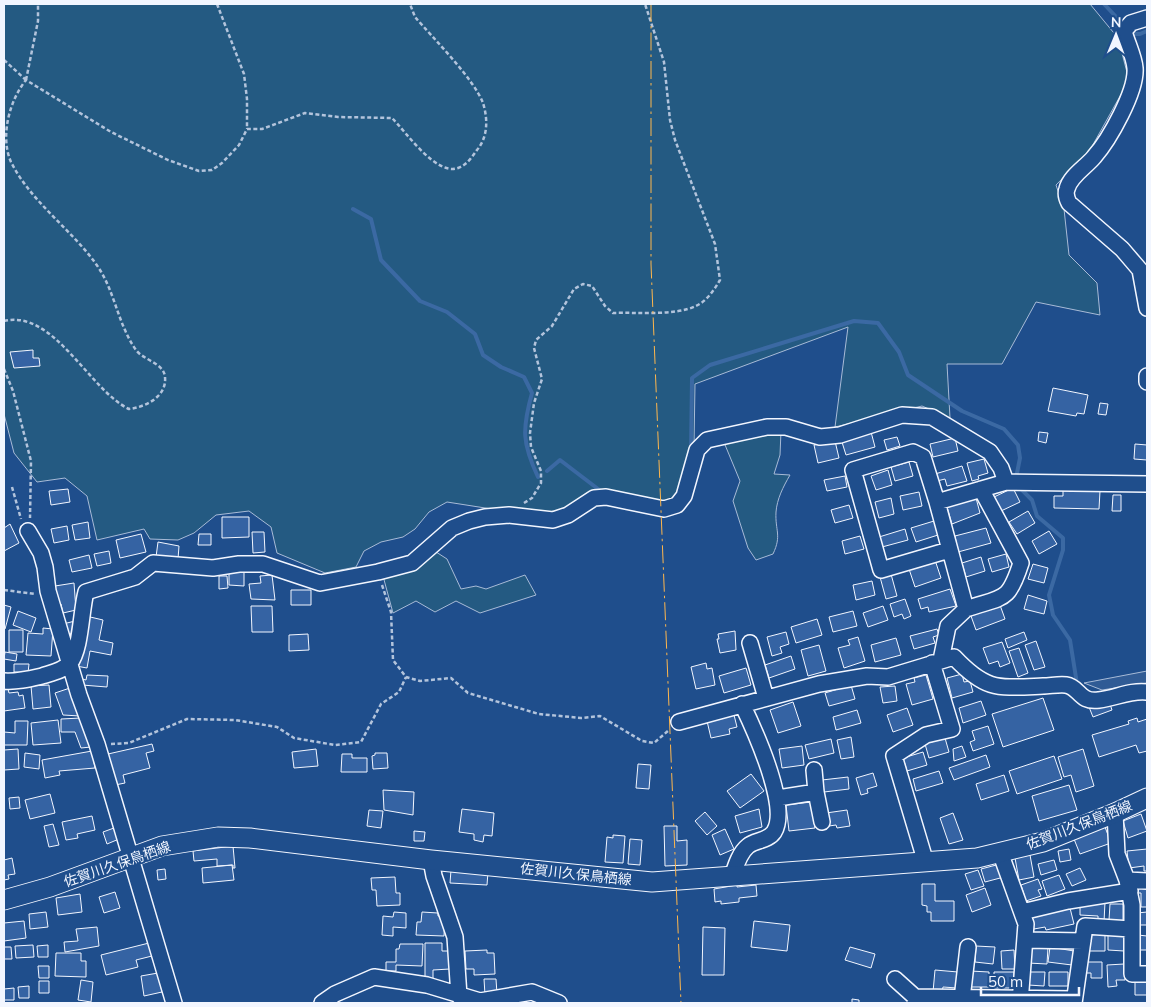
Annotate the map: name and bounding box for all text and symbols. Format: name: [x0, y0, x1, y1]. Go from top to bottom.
north arrow: [1091, 10, 1141, 60]
text: N: [1111, 13, 1122, 31]
street label: 佐賀川久保鳥栖線: [1023, 797, 1135, 853]
street label: 佐賀川久保鳥栖線: [61, 837, 173, 891]
street label: 佐賀川久保鳥栖線: [519, 859, 633, 889]
scale bar: [981, 964, 1078, 996]
text: 50 m: [988, 972, 1023, 991]

